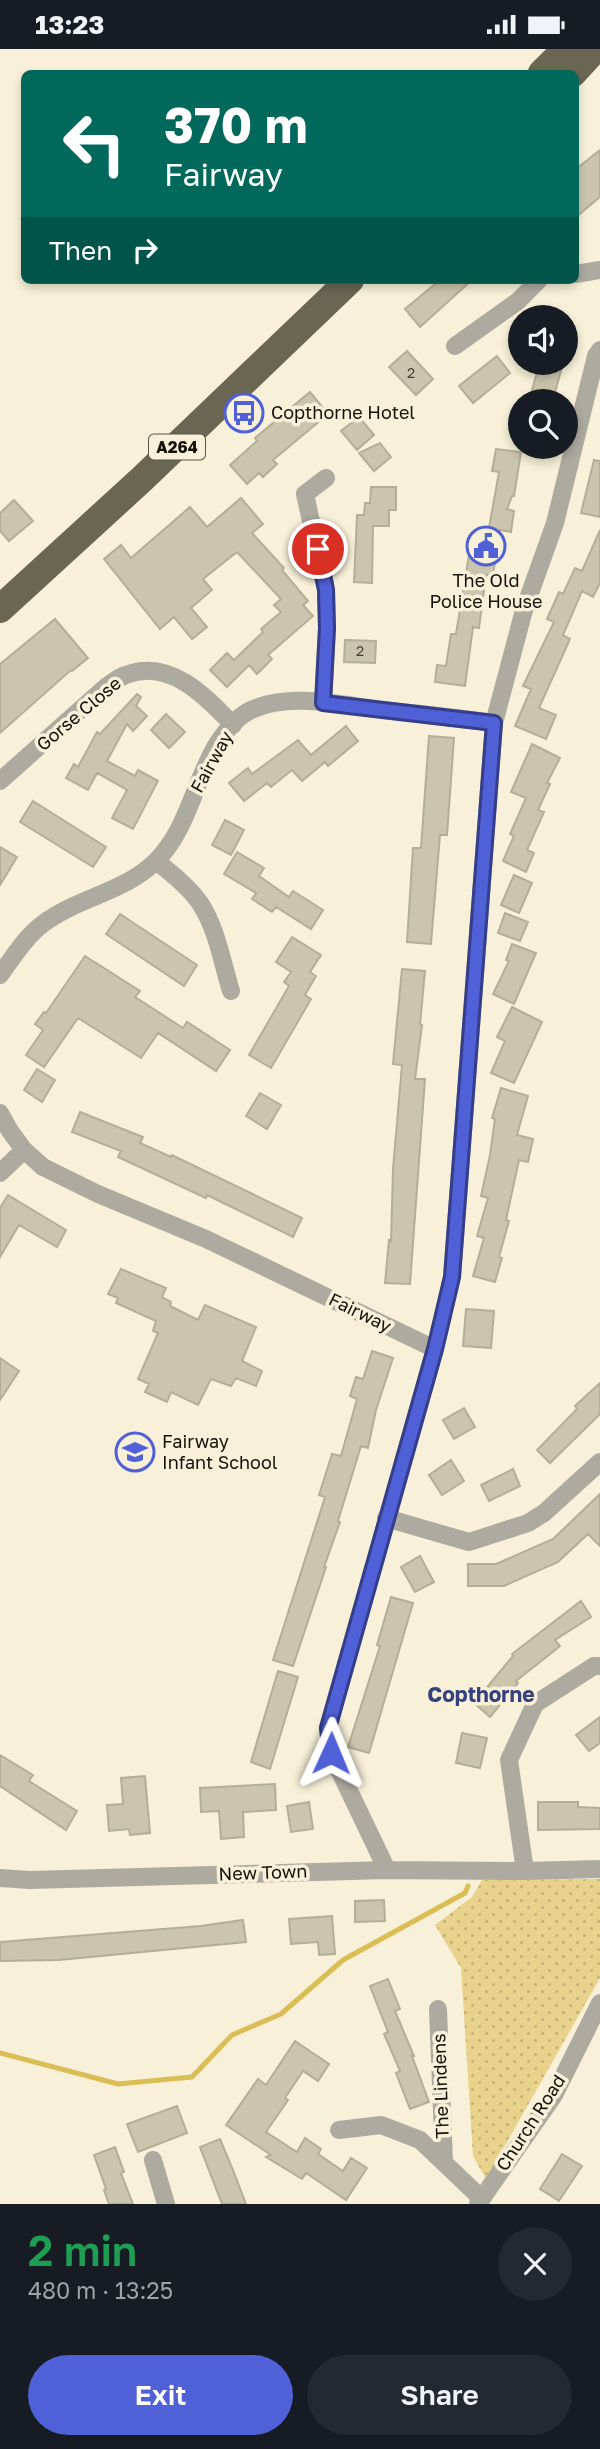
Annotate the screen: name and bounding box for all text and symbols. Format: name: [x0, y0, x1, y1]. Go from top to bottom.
text: 13:23: [35, 9, 104, 40]
text: 370 m: [164, 95, 308, 154]
icon: left: [49, 98, 140, 189]
text: Fairway: [164, 155, 283, 193]
icon: right: [126, 231, 164, 269]
text: Then: [49, 235, 112, 266]
map controls: [508, 305, 578, 459]
button: sound: [508, 305, 578, 375]
house number: 2: [407, 364, 415, 381]
button: search: [508, 389, 578, 459]
bus stop icon: Copthorne Hotel: [223, 392, 265, 434]
place label: Copthorne Hotel: [271, 401, 415, 423]
road number: A264: [149, 435, 205, 459]
pin: [288, 519, 348, 579]
public building icon: The Old Police House: [465, 525, 507, 567]
icon: arrive: [299, 530, 337, 568]
place label: The Old Police House: [429, 569, 543, 612]
house number: 2: [356, 642, 364, 659]
street label: Gorse Close: [32, 672, 125, 755]
street label: Fairway: [185, 727, 237, 796]
street label: Fairway: [326, 1288, 395, 1337]
place label: Fairway Infant School: [162, 1430, 278, 1473]
school or university icon: Fairway Infant School: [114, 1431, 156, 1473]
district label: Copthorne: [427, 1681, 535, 1707]
position arrow: [294, 1716, 368, 1790]
street label: New Town: [218, 1859, 308, 1885]
street label: The Lindens: [427, 2033, 453, 2139]
street label: Church Road: [491, 2070, 569, 2175]
text: 2 min: [28, 2225, 137, 2275]
button: close: [498, 2227, 572, 2301]
text: 480 m · 13:25: [28, 2276, 173, 2304]
button: Exit: [28, 2355, 293, 2435]
button: Share: [307, 2355, 572, 2435]

